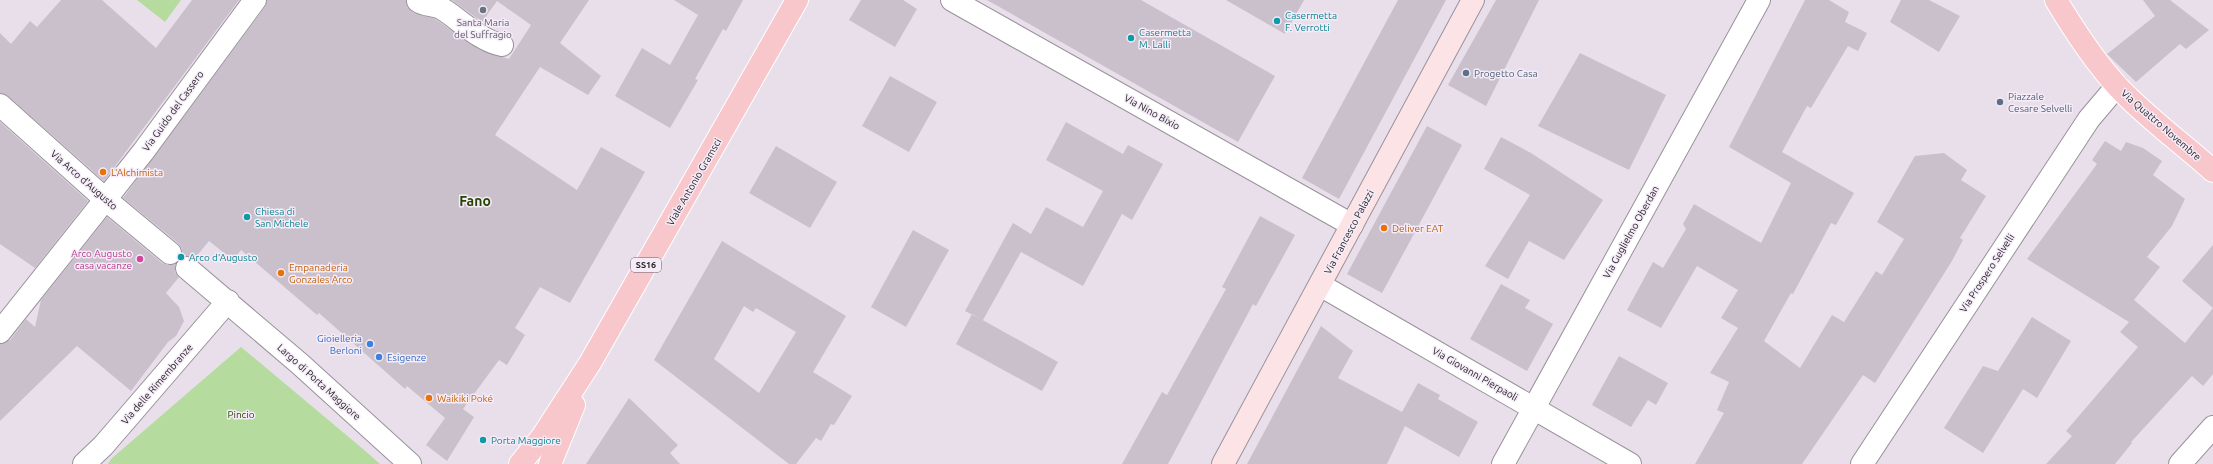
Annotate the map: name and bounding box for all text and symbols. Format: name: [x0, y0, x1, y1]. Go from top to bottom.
marker: Santa Maria del Suffragio: [478, 5, 488, 15]
place label: Casermetta F. Verrotti: [1285, 10, 1337, 33]
marker: Casermetta F. Verrotti: [1272, 16, 1282, 26]
place label: Santa Maria del Suffragio: [454, 17, 512, 40]
place label: Casermetta M. Lalli: [1139, 27, 1191, 50]
marker: Casermetta M. Lalli: [1126, 33, 1136, 43]
marker: Progetto Casa: [1461, 68, 1471, 78]
place label: Progetto Casa: [1474, 68, 1538, 79]
street label: Via Guido del Cassero: [140, 69, 206, 153]
street label: Via Quattro Novembre: [2119, 87, 2203, 163]
place label: Piazzale Cesare Selvelli: [2008, 91, 2072, 114]
street label: Via Nino Bixio: [1122, 92, 1182, 132]
marker: Piazzale Cesare Selvelli: [1995, 97, 2005, 107]
street label: Viale Antonio Gramsci: [665, 137, 723, 227]
street label: Via Arco d'Augusto: [48, 148, 120, 212]
marker: L'Alchimista: [98, 167, 108, 177]
place label: L'Alchimista: [111, 167, 163, 178]
street label: Via Guglielmo Oberdan: [1601, 184, 1661, 280]
street label: Via Francesco Palazzi: [1322, 188, 1376, 276]
district label: Fano: [459, 193, 491, 209]
place label: Chiesa di San Michele: [255, 206, 309, 229]
marker: Chiesa di San Michele: [242, 212, 252, 222]
marker: Deliver EAT: [1379, 223, 1389, 233]
place label: Deliver EAT: [1392, 223, 1444, 234]
street label: Via Prospero Selvelli: [1958, 232, 2016, 314]
place label: Arco Augusto casa vacanze: [71, 248, 132, 271]
marker: Arco d'Augusto: [176, 252, 186, 262]
place label: Arco d'Augusto: [189, 252, 258, 263]
marker: Arco Augusto casa vacanze: [135, 254, 145, 264]
road number: SS16: [631, 258, 661, 272]
place label: Empanaderia Gonzales Arco: [289, 262, 353, 285]
marker: Empanaderia Gonzales Arco: [276, 268, 286, 278]
place label: Gioielleria Berloni: [317, 333, 362, 356]
marker: Gioielleria Berloni: [365, 339, 375, 349]
street label: Via delle Rimembranze: [119, 342, 195, 426]
street label: Largo di Porta Maggiore: [275, 342, 363, 422]
street label: Via Giovanni Pierpaoli: [1430, 345, 1520, 403]
marker: Esigenze: [374, 352, 384, 362]
place label: Esigenze: [387, 352, 426, 363]
marker: Waikiki Poké: [424, 393, 434, 403]
place label: Waikiki Poké: [437, 393, 493, 404]
park label: Pincio: [227, 409, 255, 420]
marker: Porta Maggiore: [478, 435, 488, 445]
place label: Porta Maggiore: [491, 435, 561, 446]

